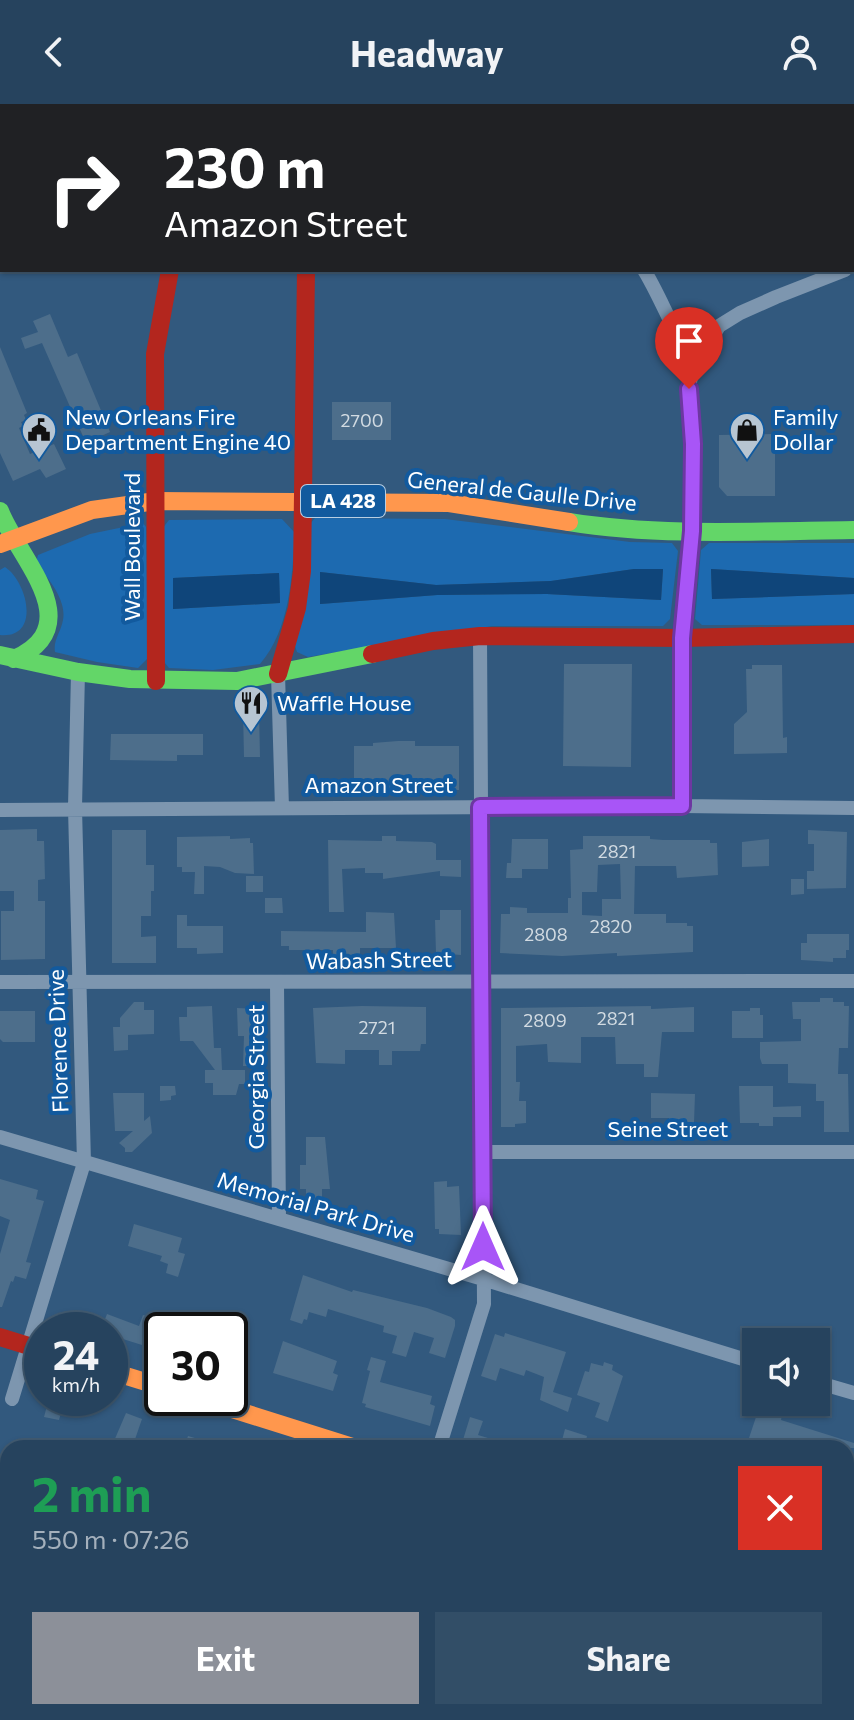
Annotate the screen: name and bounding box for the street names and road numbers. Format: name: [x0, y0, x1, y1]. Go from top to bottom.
street label: General de Gaulle Drive: [406, 465, 638, 516]
street label: Wall Boulevard: [118, 473, 145, 621]
road number: LA 428: [301, 485, 385, 517]
street label: Amazon Street: [305, 771, 453, 798]
street label: Wabash Street: [306, 945, 452, 974]
street label: Florence Drive: [41, 969, 74, 1113]
street label: Georgia Street: [242, 1004, 269, 1150]
street label: Seine Street: [608, 1115, 728, 1142]
street label: Memorial Park Drive: [214, 1165, 418, 1248]

